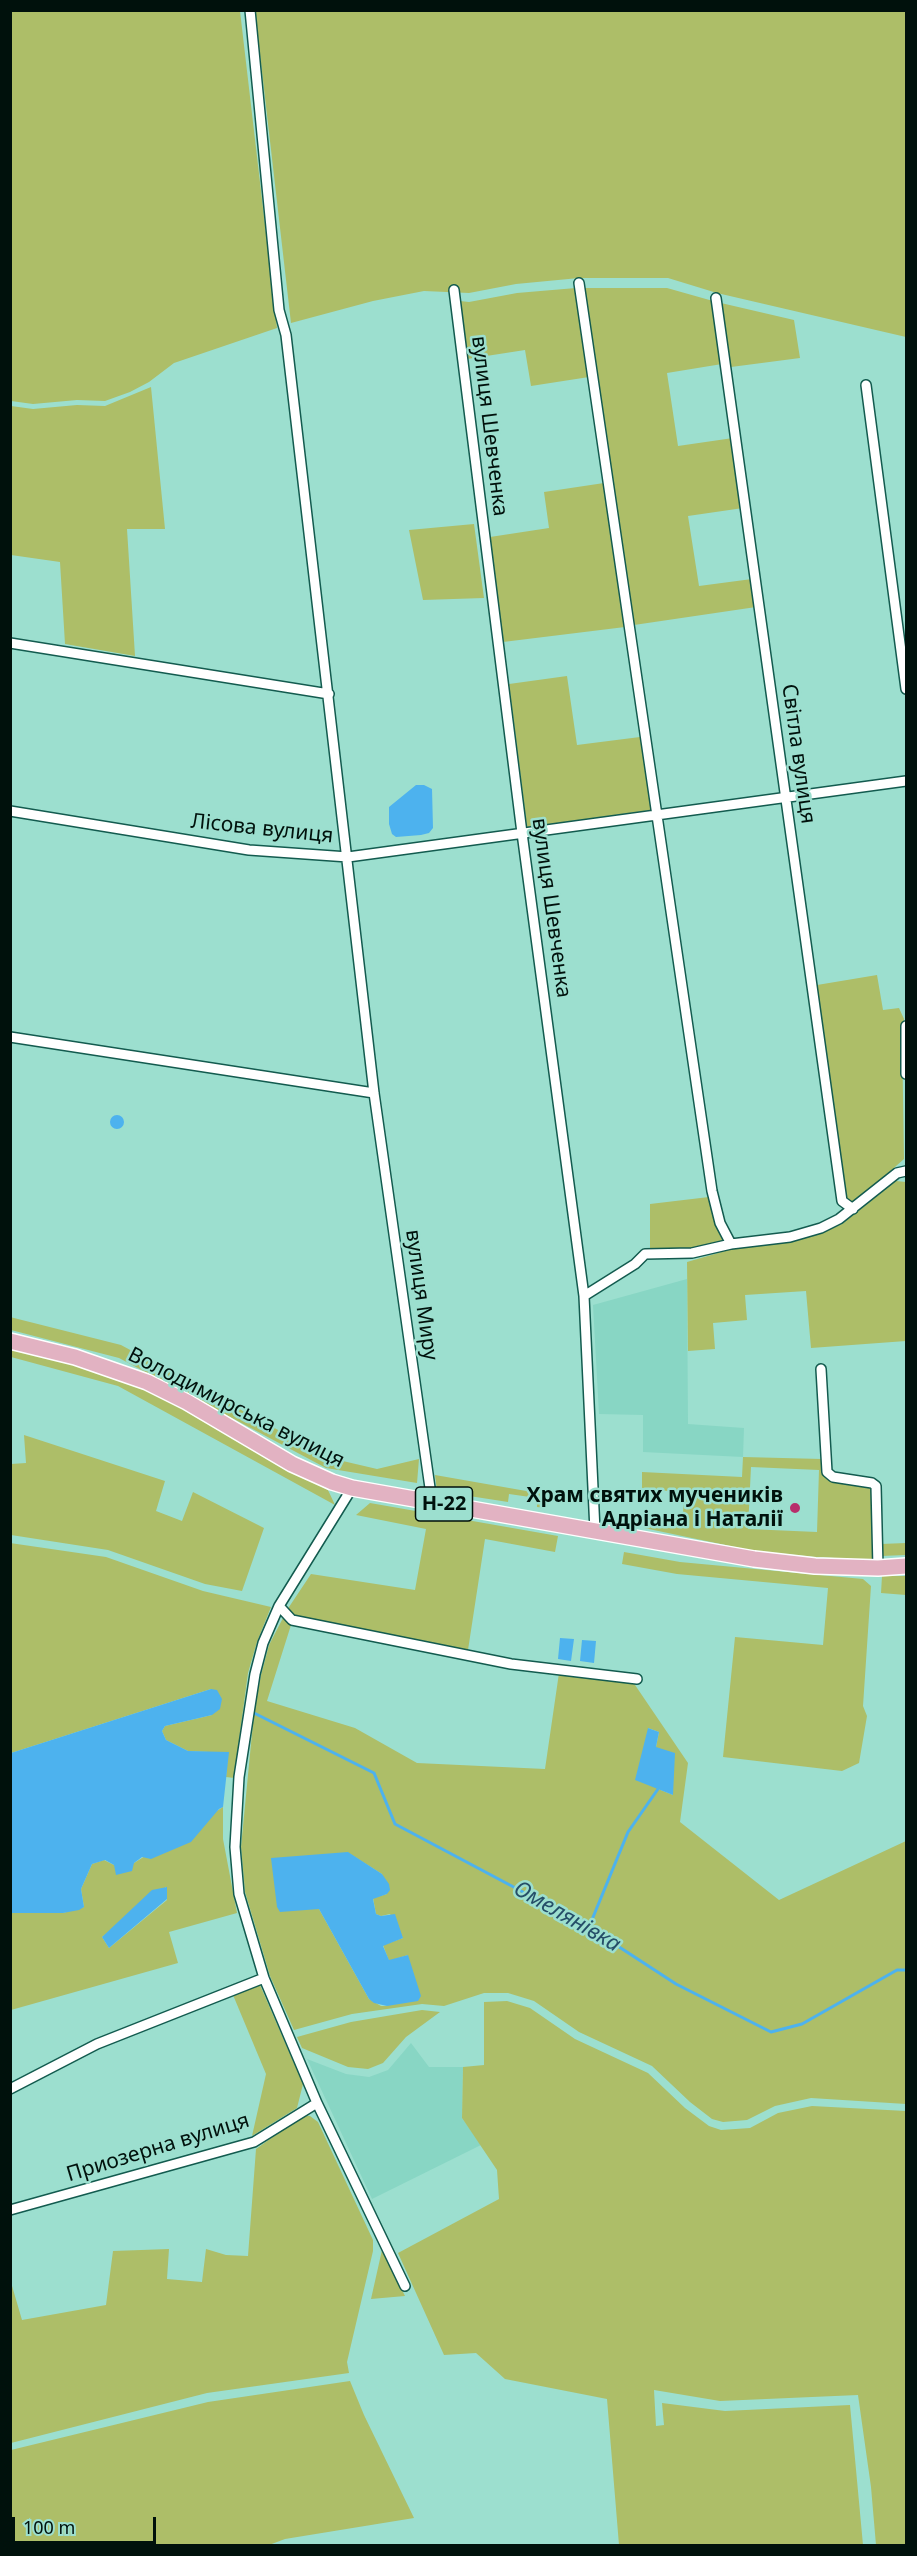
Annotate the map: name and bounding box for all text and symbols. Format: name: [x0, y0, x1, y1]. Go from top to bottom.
street label: вулиця Шевченка: [465, 334, 513, 518]
street label: Світла вулиця: [776, 682, 820, 826]
street label: Лісова вулиця: [189, 809, 335, 849]
street label: вулиця Шевченка: [526, 816, 576, 1000]
street label: вулиця Миру: [399, 1228, 443, 1362]
street label: Володимирська вулиця: [123, 1342, 349, 1474]
place label: Храм святих мучеників Адріана і Наталії: [526, 1483, 783, 1533]
road number: Н-22: [416, 1487, 472, 1521]
marker: Храм святих мучеників Адріана і Наталії: [788, 1501, 802, 1515]
water label: Омелянівка: [509, 1876, 625, 1958]
street label: Приозерна вулиця: [64, 2108, 252, 2188]
scale bar: [15, 2505, 159, 2543]
text: 100 m: [23, 2515, 75, 2539]

